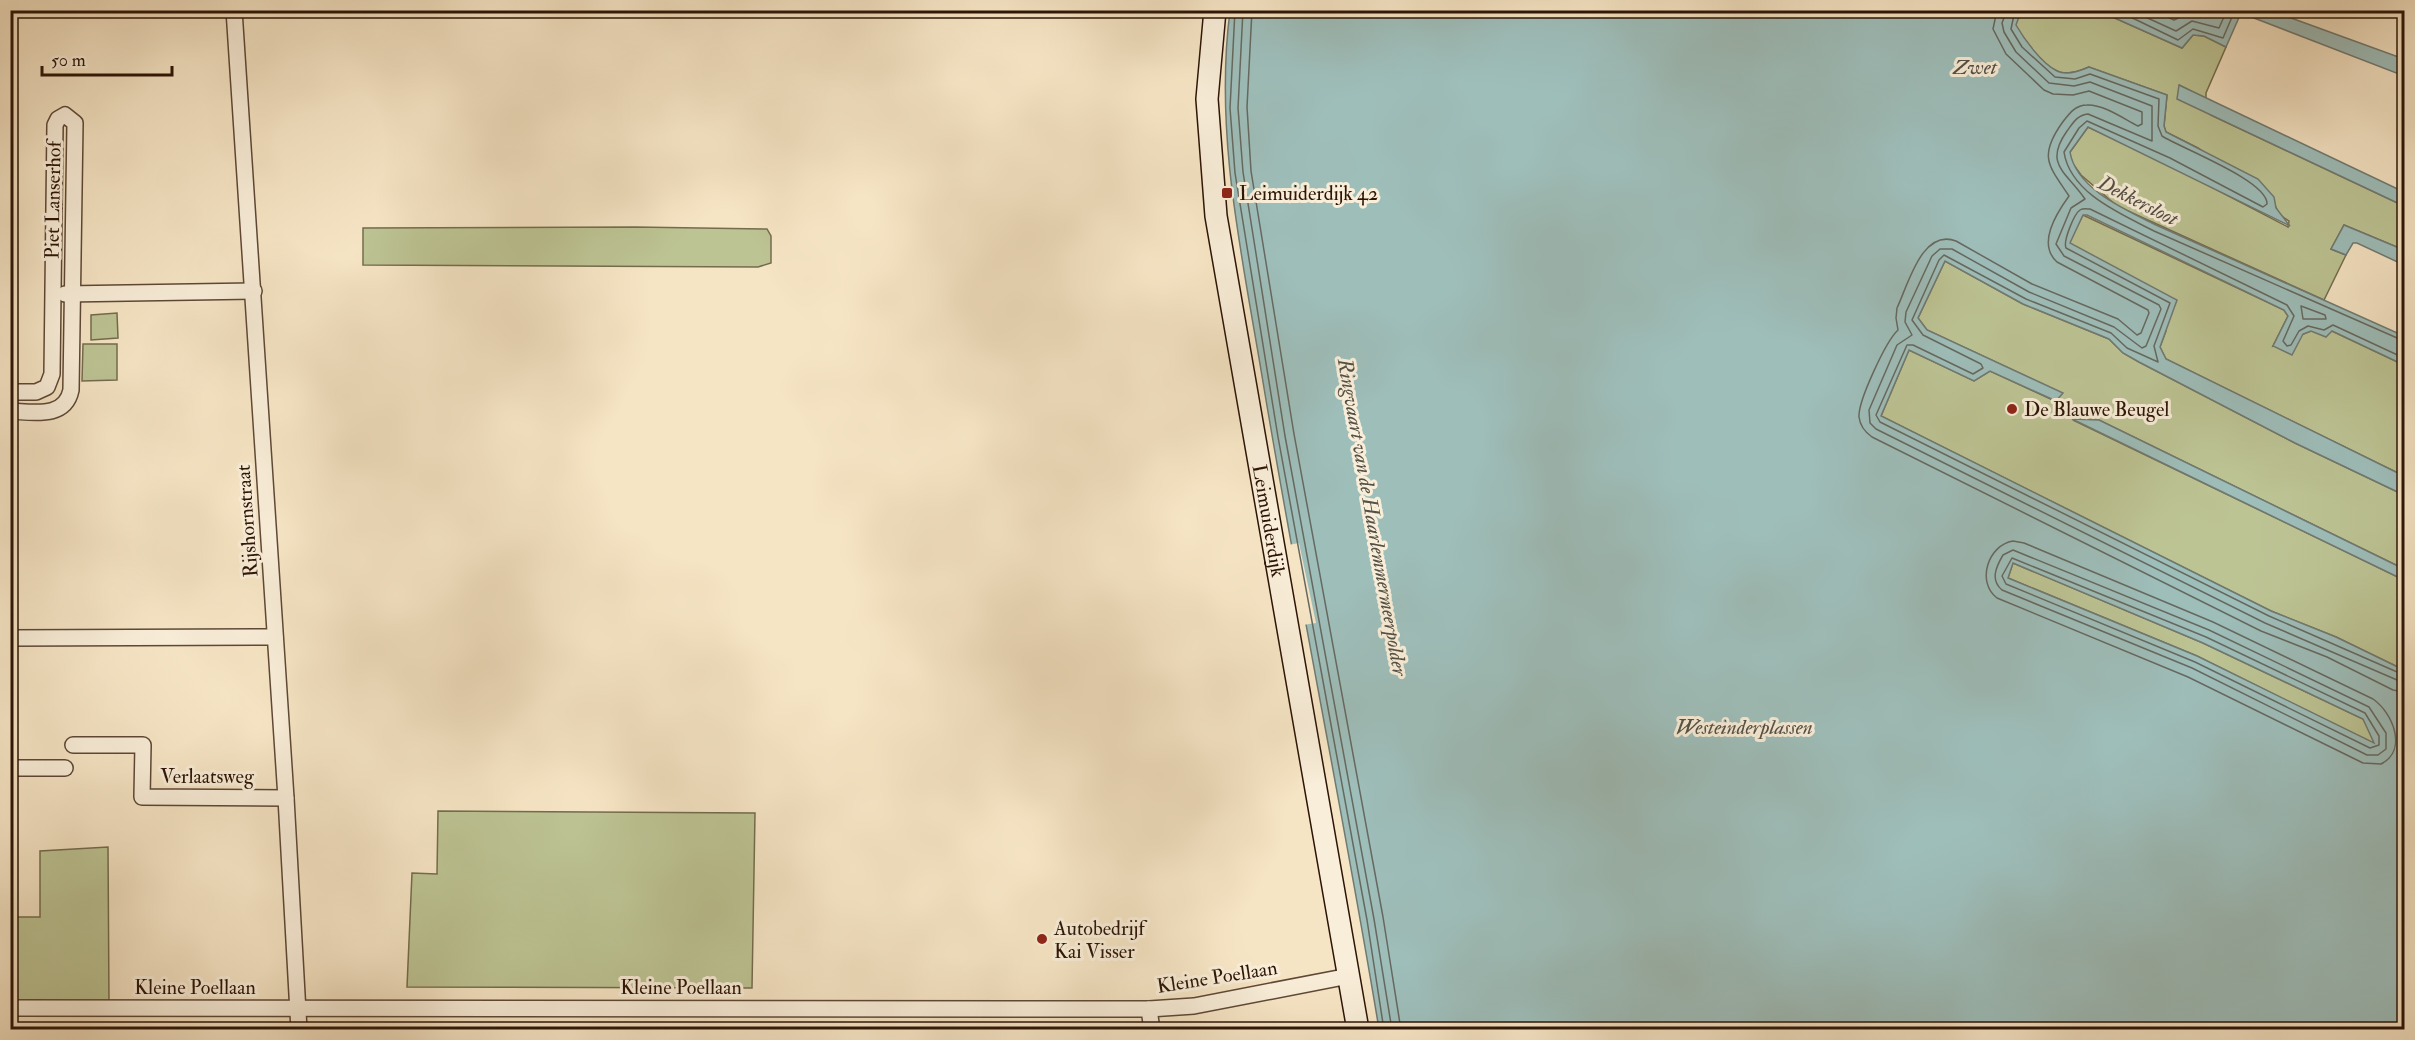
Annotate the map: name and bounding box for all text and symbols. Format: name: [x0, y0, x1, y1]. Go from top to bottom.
scale bar: [42, 39, 172, 77]
text: 50 m: [51, 49, 86, 72]
water label: Zwet: [1952, 54, 1998, 81]
street label: Piet Lanserhof: [39, 137, 67, 259]
water label: Dekkersloot: [2093, 169, 2183, 233]
place label: Leimuiderdijk 42: [1239, 181, 1378, 206]
marker: Leimuiderdijk 42: [1220, 186, 1234, 200]
water label: Ringvaart van de Haarlemmermeerpolder: [1331, 355, 1413, 679]
place label: De Blauwe Beugel: [2024, 397, 2169, 422]
marker: De Blauwe Beugel: [2005, 402, 2019, 416]
street label: Leimuiderdijk: [1247, 462, 1291, 579]
street label: Rijshornstraat: [231, 463, 263, 578]
water label: Westeinderplassen: [1675, 714, 1813, 741]
street label: Verlaatsweg: [160, 764, 255, 789]
place label: Autobedrijf Kai Visser: [1053, 916, 1148, 964]
marker: Autobedrijf Kai Visser: [1035, 932, 1049, 946]
street label: Kleine Poellaan: [1155, 955, 1279, 999]
street label: Kleine Poellaan: [134, 975, 256, 1000]
street label: Kleine Poellaan: [620, 975, 742, 1000]

